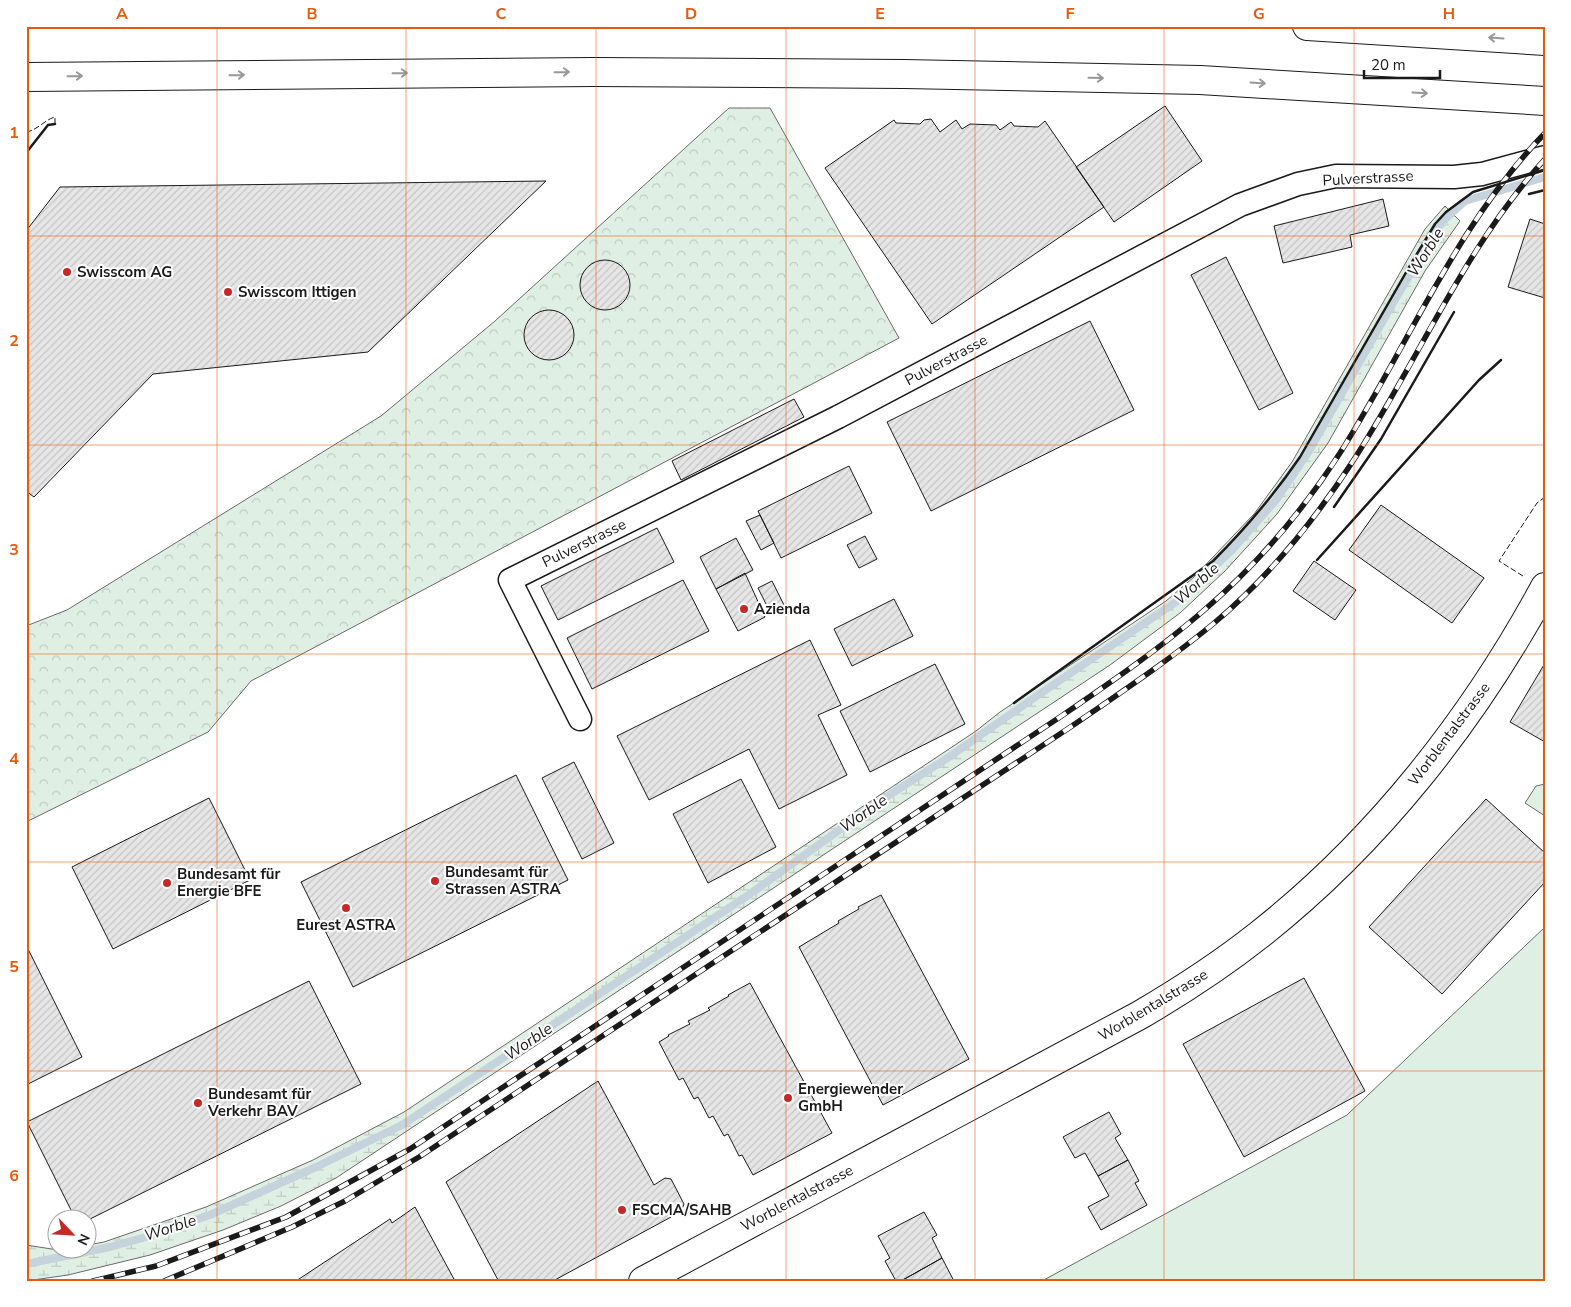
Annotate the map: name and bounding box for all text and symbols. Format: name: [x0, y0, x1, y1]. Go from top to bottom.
text: A: [116, 3, 128, 25]
text: B: [306, 3, 318, 25]
text: C: [496, 3, 507, 25]
text: D: [685, 3, 697, 25]
text: E: [875, 3, 885, 25]
text: F: [1066, 3, 1075, 25]
text: G: [1253, 3, 1265, 25]
text: H: [1443, 3, 1455, 25]
one-way arrow: [1488, 33, 1504, 42]
scale bar: [1364, 48, 1440, 80]
text: 20 m: [1371, 55, 1406, 75]
one-way arrow: [554, 67, 570, 77]
one-way arrow: [392, 68, 408, 78]
one-way arrow: [229, 70, 245, 80]
one-way arrow: [66, 71, 83, 81]
one-way arrow: [1087, 73, 1103, 82]
one-way arrow: [1250, 79, 1266, 88]
one-way arrow: [1412, 89, 1428, 98]
text: 1: [9, 122, 19, 144]
street label: Pulverstrasse: [1322, 166, 1414, 190]
water label: Worble: [1402, 223, 1450, 281]
place label: Swisscom AG: [77, 262, 172, 282]
marker: Swisscom AG: [61, 266, 73, 278]
place label: Swisscom Ittigen: [238, 282, 357, 302]
marker: Swisscom Ittigen: [222, 286, 234, 298]
text: 2: [9, 330, 19, 352]
street label: Pulverstrasse: [901, 330, 991, 390]
street label: Pulverstrasse: [539, 514, 629, 572]
text: 3: [9, 539, 19, 561]
water label: Worble: [1169, 557, 1224, 610]
place label: Azienda: [754, 599, 810, 619]
marker: Azienda: [738, 603, 750, 615]
street label: Worblentalstrasse: [1404, 678, 1494, 790]
text: 4: [9, 748, 19, 770]
water label: Worble: [835, 789, 892, 838]
place label: Bundesamt für Strassen ASTRA: [445, 862, 561, 899]
place label: Bundesamt für Energie BFE: [177, 864, 281, 901]
marker: Bundesamt für Strassen ASTRA: [429, 875, 441, 887]
marker: Bundesamt für Energie BFE: [161, 877, 173, 889]
marker: Eurest ASTRA: [340, 902, 352, 914]
place label: Eurest ASTRA: [296, 915, 397, 935]
text: 5: [9, 956, 19, 978]
street label: Worblentalstrasse: [1094, 964, 1212, 1046]
water label: Worble: [500, 1017, 557, 1066]
place label: Energiewender GmbH: [798, 1079, 903, 1116]
place label: Bundesamt für Verkehr BAV: [207, 1084, 312, 1121]
marker: Energiewender GmbH: [782, 1092, 794, 1104]
marker: Bundesamt für Verkehr BAV: [192, 1097, 204, 1109]
street label: Worblentalstrasse: [737, 1160, 857, 1236]
text: 6: [9, 1165, 19, 1187]
place label: FSCMA/SAHB: [632, 1200, 732, 1220]
marker: FSCMA/SAHB: [616, 1204, 628, 1216]
water label: Worble: [141, 1209, 200, 1247]
north arrow: [48, 1210, 98, 1260]
text: N: [73, 1231, 94, 1248]

